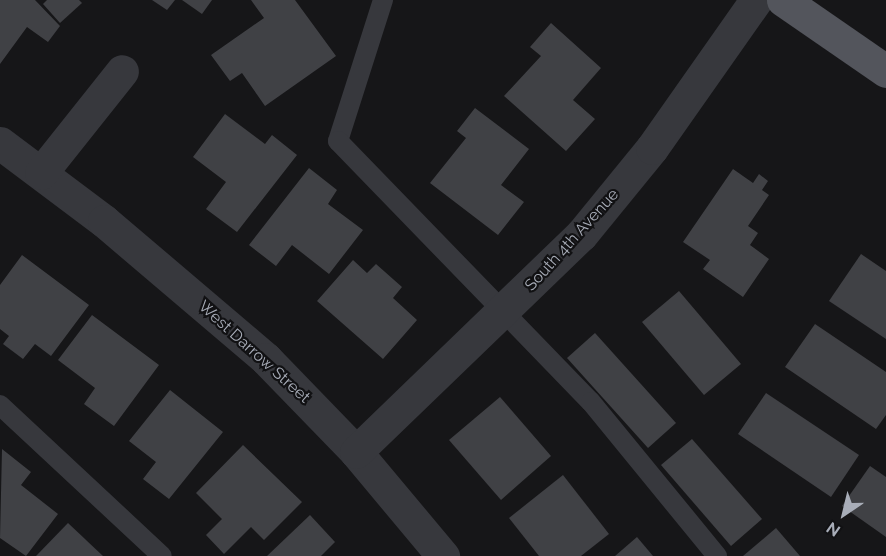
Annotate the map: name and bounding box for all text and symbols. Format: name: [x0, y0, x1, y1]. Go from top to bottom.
street label: South 4th Avenue: [521, 185, 623, 295]
street label: West Darrow Street: [194, 297, 314, 407]
north arrow: [814, 484, 874, 544]
text: N: [823, 518, 844, 540]

